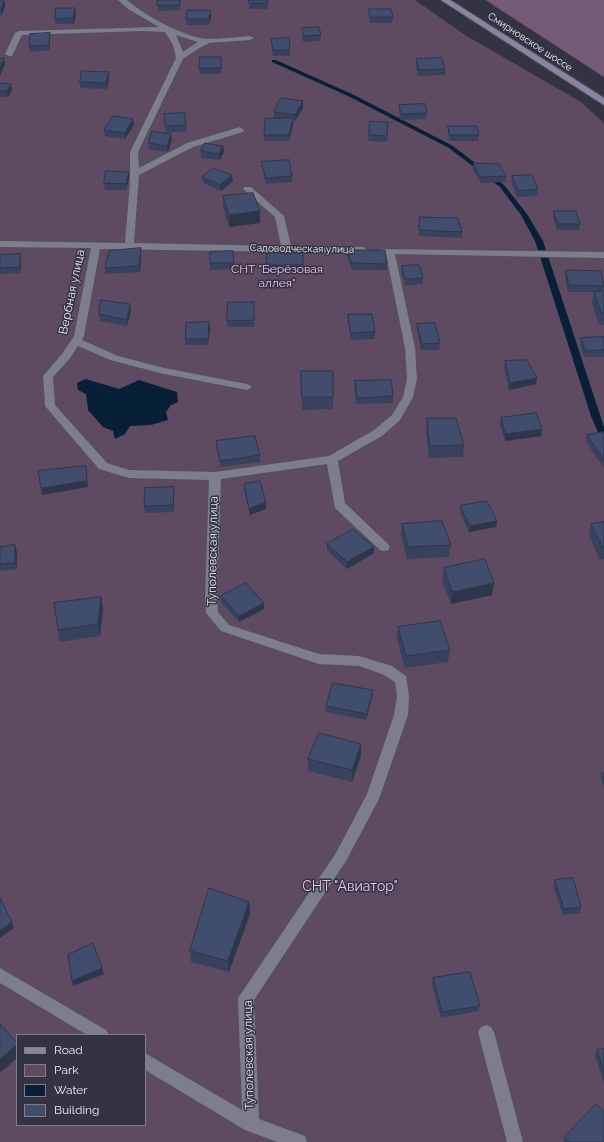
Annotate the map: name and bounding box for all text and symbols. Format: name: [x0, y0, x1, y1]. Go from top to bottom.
street label: Смирновское шоссе: [485, 10, 575, 74]
street label: Садоводческая улица: [250, 242, 354, 256]
street label: Вербная улица: [56, 248, 88, 336]
park label: СНТ "Берёзовая аллея": [231, 262, 323, 290]
street label: Туполевская улица: [205, 496, 221, 606]
park label: СНТ "Авиатор": [302, 879, 398, 895]
street label: Туполевская улица: [241, 1000, 257, 1110]
legend: [16, 1034, 146, 1126]
text: Road: [54, 1043, 83, 1057]
text: Park: [54, 1063, 79, 1077]
text: Water: [54, 1083, 88, 1097]
text: Building: [54, 1103, 100, 1117]

